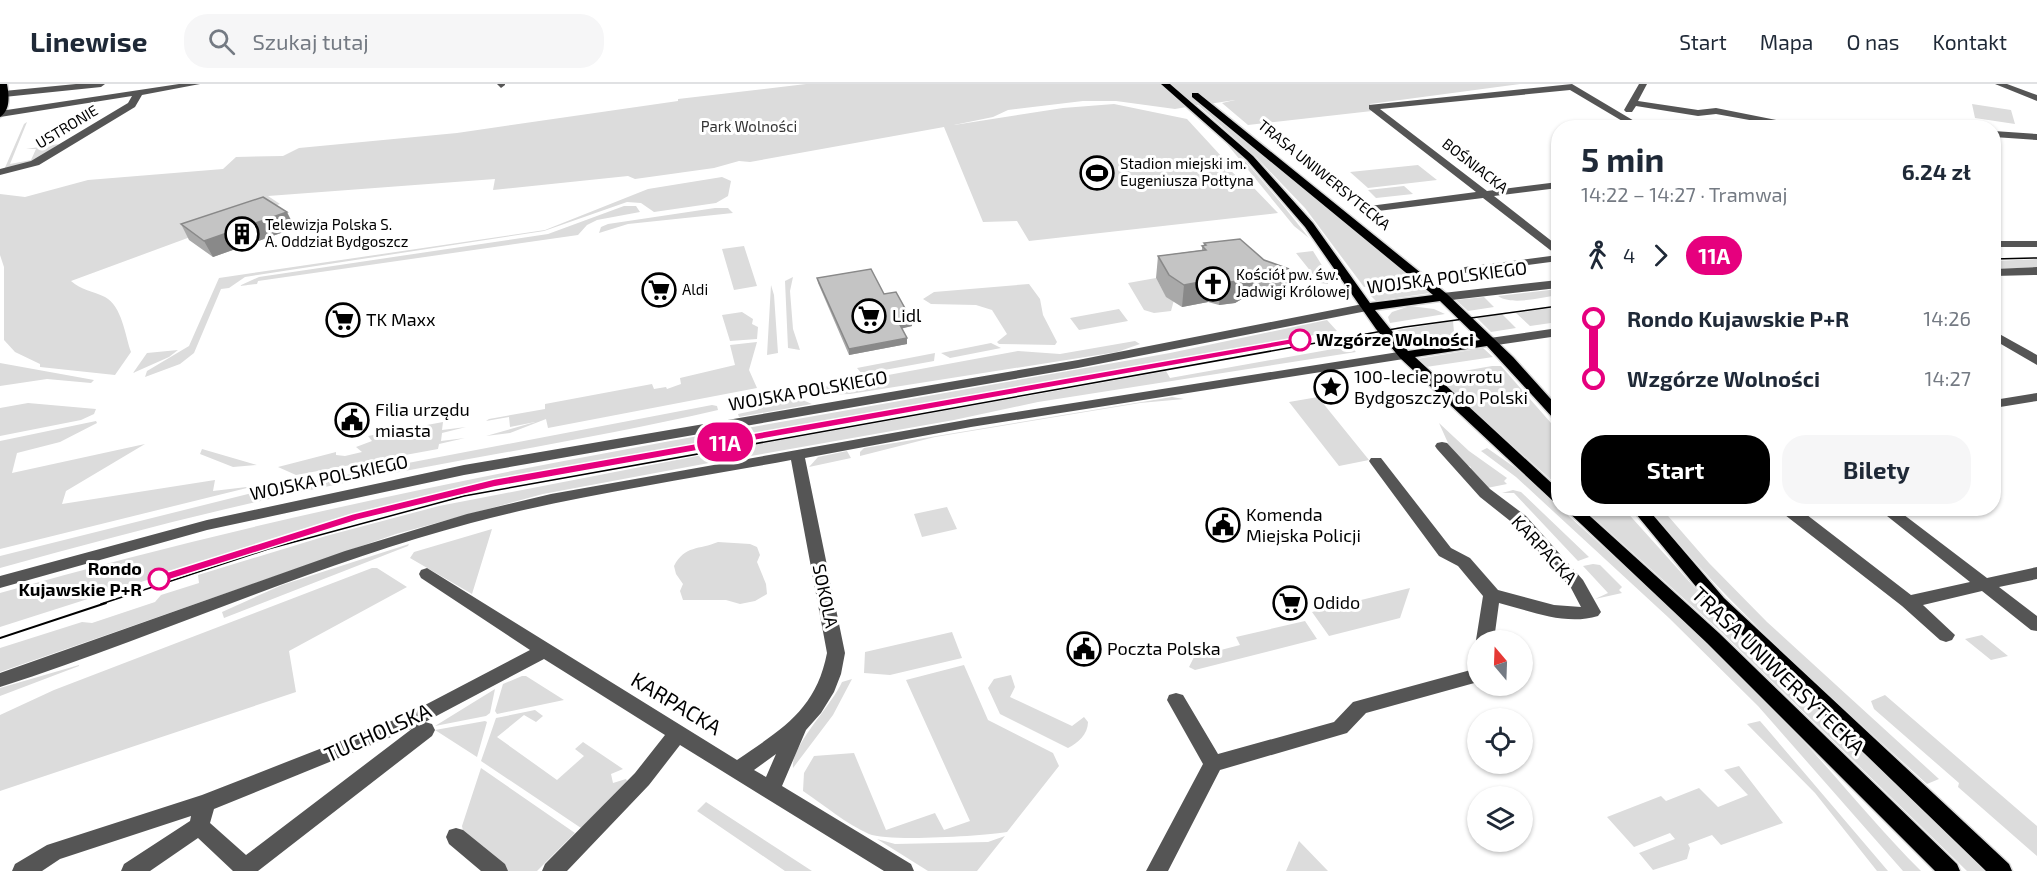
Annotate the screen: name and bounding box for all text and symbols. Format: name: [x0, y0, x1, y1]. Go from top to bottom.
search box: [184, 14, 604, 68]
text: Linewise: [30, 24, 148, 58]
icon: search: [205, 25, 238, 58]
text: Szukaj tutaj: [253, 28, 369, 54]
text: Start: [1679, 29, 1727, 54]
text: Mapa: [1760, 29, 1813, 54]
text: O nas: [1846, 29, 1900, 54]
text: Kontakt: [1933, 29, 2007, 54]
street label: USTRONIE: [32, 101, 101, 152]
street label: TRASA UNIWERSYTECKA: [1255, 115, 1395, 234]
park label: Park Wolności: [701, 117, 797, 135]
street label: BOŚNIACKA: [1439, 134, 1513, 197]
text: 5 min: [1581, 139, 1664, 179]
place label: Stadion miejski im. Eugeniusza Połtyna: [1120, 154, 1254, 189]
sports icon: Stadion miejski im. Eugeniusza Połtyna: [1079, 155, 1115, 191]
text: 6.24 zł: [1902, 158, 1971, 184]
text: 14:22 – 14:27 · Tramwaj: [1581, 182, 1788, 206]
place label: Telewizja Polska S. A. Oddział Bydgoszcz: [265, 215, 409, 250]
building icon: Telewizja Polska S. A. Oddział Bydgoszcz: [224, 216, 260, 252]
icon: walk: [1581, 239, 1614, 272]
icon: forward: [1644, 239, 1677, 272]
text: 4: [1623, 243, 1635, 267]
text: 11A: [1698, 243, 1730, 268]
street label: WOJSKA POLSKIEGO: [1366, 256, 1528, 298]
place label: Kościół pw. św. Jadwigi Królowej: [1236, 265, 1350, 301]
church icon: Kościół pw. św. Jadwigi Królowej: [1195, 266, 1231, 302]
supermarket icon: Aldi: [641, 272, 677, 308]
place label: Aldi: [682, 280, 708, 298]
supermarket icon: Lidl: [851, 298, 887, 334]
supermarket icon: TK Maxx: [325, 302, 361, 338]
place label: Lidl: [892, 304, 922, 326]
text: Rondo Kujawskie P+R: [1627, 305, 1849, 331]
text: 14:26: [1923, 306, 1971, 330]
place label: TK Maxx: [366, 308, 436, 330]
place label: Wzgórze Wolności: [1316, 328, 1474, 350]
marker: Wzgórze Wolności: [1289, 329, 1311, 351]
street label: WOJSKA POLSKIEGO: [727, 365, 889, 415]
place label: 100-lecie powrotu Bydgoszczy do Polski: [1354, 365, 1528, 408]
text: Wzgórze Wolności: [1627, 365, 1820, 391]
text: 14:27: [1925, 366, 1971, 390]
place icon: 100-lecie powrotu Bydgoszczy do Polski: [1313, 369, 1349, 405]
place label: Filia urzędu miasta: [375, 398, 470, 441]
public building icon: Filia urzędu miasta: [334, 402, 370, 438]
line badge: 11A: [690, 422, 760, 462]
text: 11A: [709, 430, 741, 455]
button: Start: [1581, 435, 1770, 504]
button: Bilety: [1782, 435, 1971, 504]
street label: WOJSKA POLSKIEGO: [248, 450, 410, 505]
place label: Komenda Miejska Policji: [1246, 503, 1361, 546]
public building icon: Komenda Miejska Policji: [1205, 507, 1241, 543]
street label: KARPACKA: [1507, 510, 1583, 589]
place label: Rondo Kujawskie P+R: [18, 557, 142, 600]
street label: SOKOLA: [808, 562, 844, 631]
marker: Rondo Kujawskie P+R: [148, 568, 170, 590]
street label: TRASA UNIWERSYTECKA: [1687, 581, 1871, 759]
supermarket icon: Odido: [1272, 585, 1308, 621]
place label: Odido: [1313, 591, 1360, 613]
north arrow: [1467, 630, 1533, 696]
map controls: [1467, 630, 1533, 852]
public building icon: Poczta Polska: [1066, 631, 1102, 667]
place label: Poczta Polska: [1107, 637, 1221, 659]
street label: KARPACKA: [627, 666, 726, 739]
street label: TUCHOLSKA: [320, 697, 435, 766]
button: locate: [1467, 708, 1533, 774]
button: layers: [1467, 786, 1533, 852]

